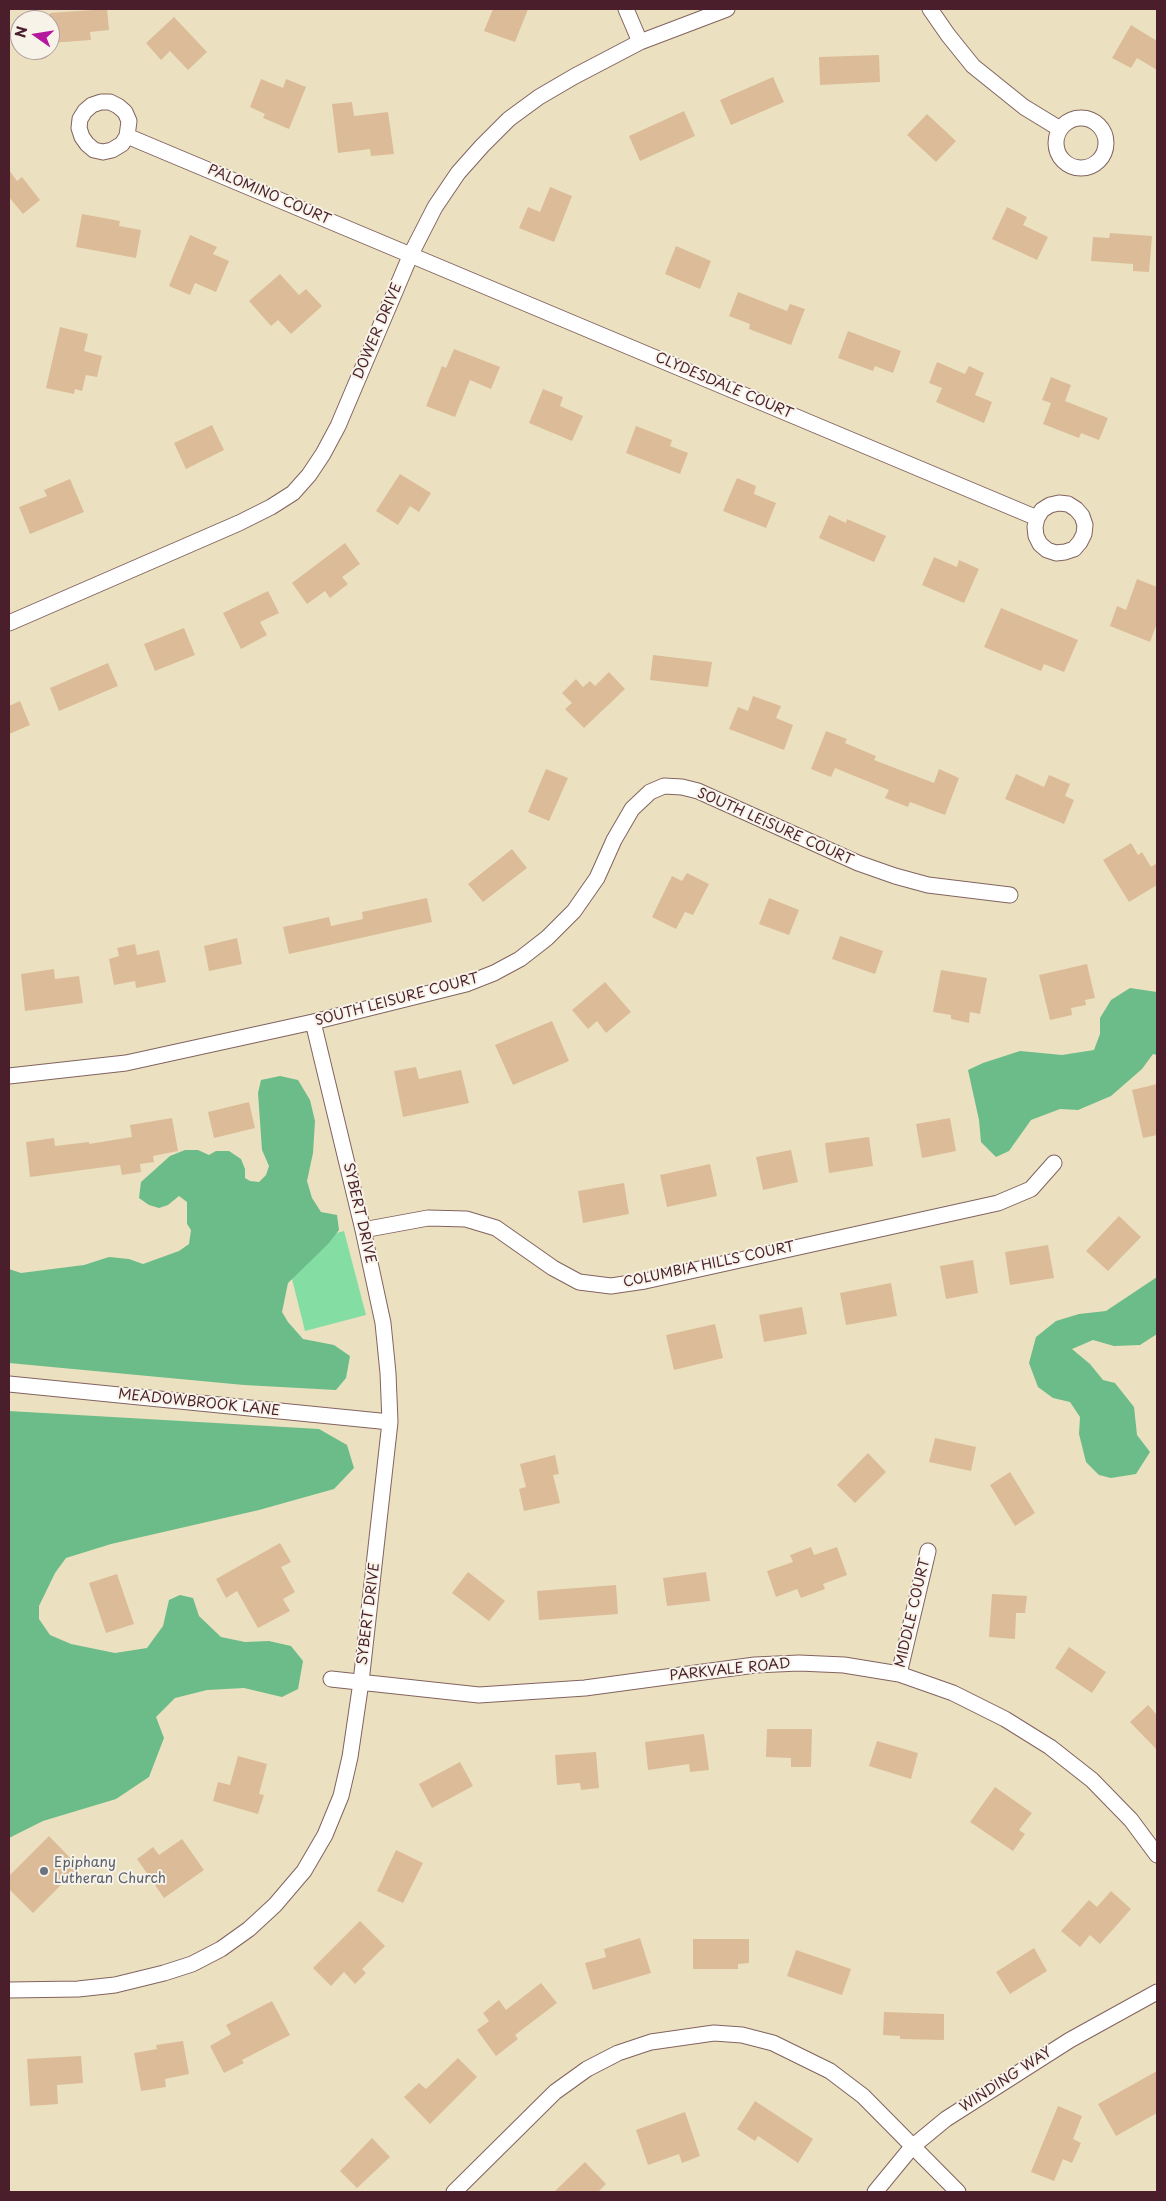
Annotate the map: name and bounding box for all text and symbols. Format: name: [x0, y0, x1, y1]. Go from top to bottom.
north arrow: [10, 10, 60, 60]
text: N: [9, 24, 32, 40]
street label: PALOMINO COURT: [205, 161, 333, 229]
street label: DOWER DRIVE: [350, 281, 406, 381]
street label: CLYDESDALE COURT: [653, 349, 795, 423]
street label: SOUTH LEISURE COURT: [694, 785, 856, 869]
street label: SOUTH LEISURE COURT: [313, 970, 481, 1030]
street label: SYBERT DRIVE: [339, 1161, 379, 1265]
street label: COLUMBIA HILLS COURT: [622, 1239, 796, 1291]
street label: MEADOWBROOK LANE: [117, 1386, 281, 1420]
street label: MIDDLE COURT: [892, 1557, 934, 1669]
street label: SYBERT DRIVE: [354, 1562, 384, 1666]
street label: PARKVALE ROAD: [669, 1655, 791, 1685]
place label: Epiphany Lutheran Church: [54, 1855, 166, 1888]
marker: Epiphany Lutheran Church: [38, 1865, 50, 1877]
street label: WINDING WAY: [957, 2044, 1055, 2116]

